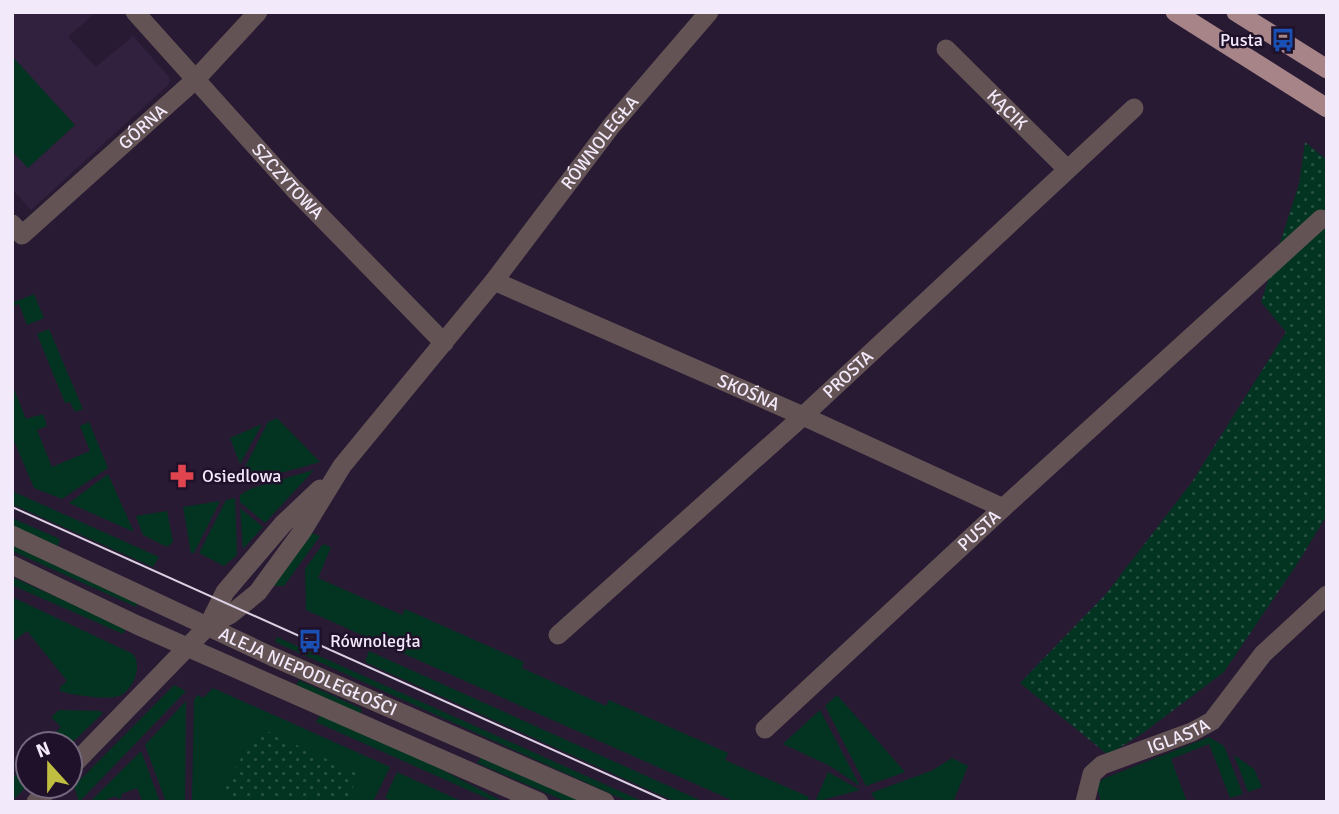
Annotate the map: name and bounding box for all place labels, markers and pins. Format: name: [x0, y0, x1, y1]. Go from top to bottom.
bus stop icon: Pusta: [1269, 26, 1297, 54]
place label: Pusta: [1220, 29, 1263, 51]
pharmacy icon: Osiedlowa: [168, 462, 196, 490]
place label: Osiedlowa: [202, 465, 281, 487]
bus stop icon: Równoległa: [296, 627, 324, 655]
place label: Równoległa: [330, 630, 421, 652]

